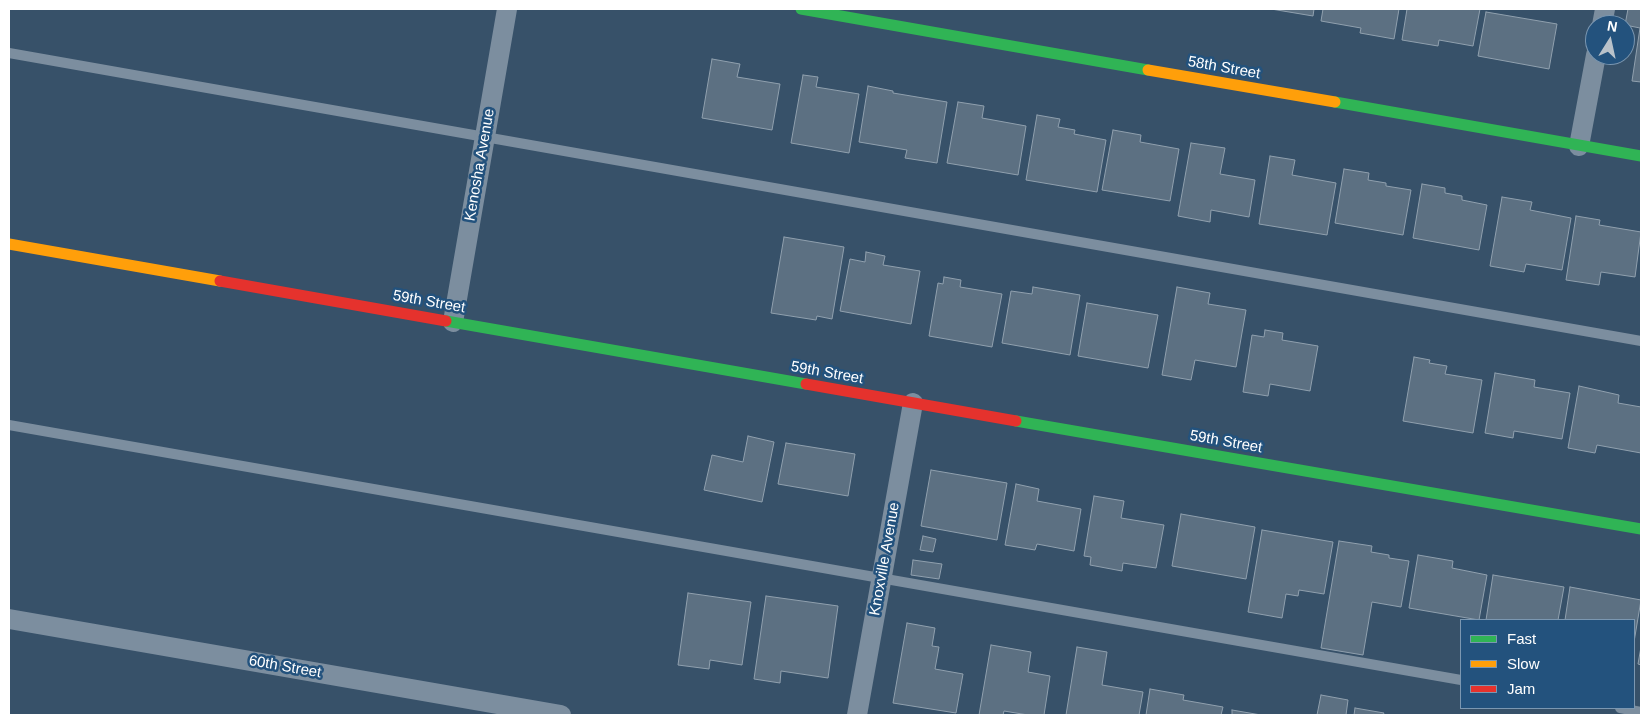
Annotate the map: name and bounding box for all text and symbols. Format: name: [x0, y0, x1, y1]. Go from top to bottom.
north arrow: [1585, 15, 1635, 65]
text: N: [1606, 17, 1619, 35]
street label: 58th Street: [1186, 53, 1262, 83]
street label: Kenosha Avenue: [461, 107, 499, 223]
street label: 59th Street: [391, 287, 467, 317]
street label: 59th Street: [789, 358, 865, 388]
street label: 59th Street: [1188, 427, 1264, 457]
street label: Knoxville Avenue: [866, 501, 904, 617]
legend: [1460, 619, 1635, 709]
text: Fast: [1507, 630, 1536, 647]
street label: 60th Street: [247, 652, 323, 682]
text: Slow: [1507, 655, 1540, 672]
text: Jam: [1507, 680, 1535, 697]

